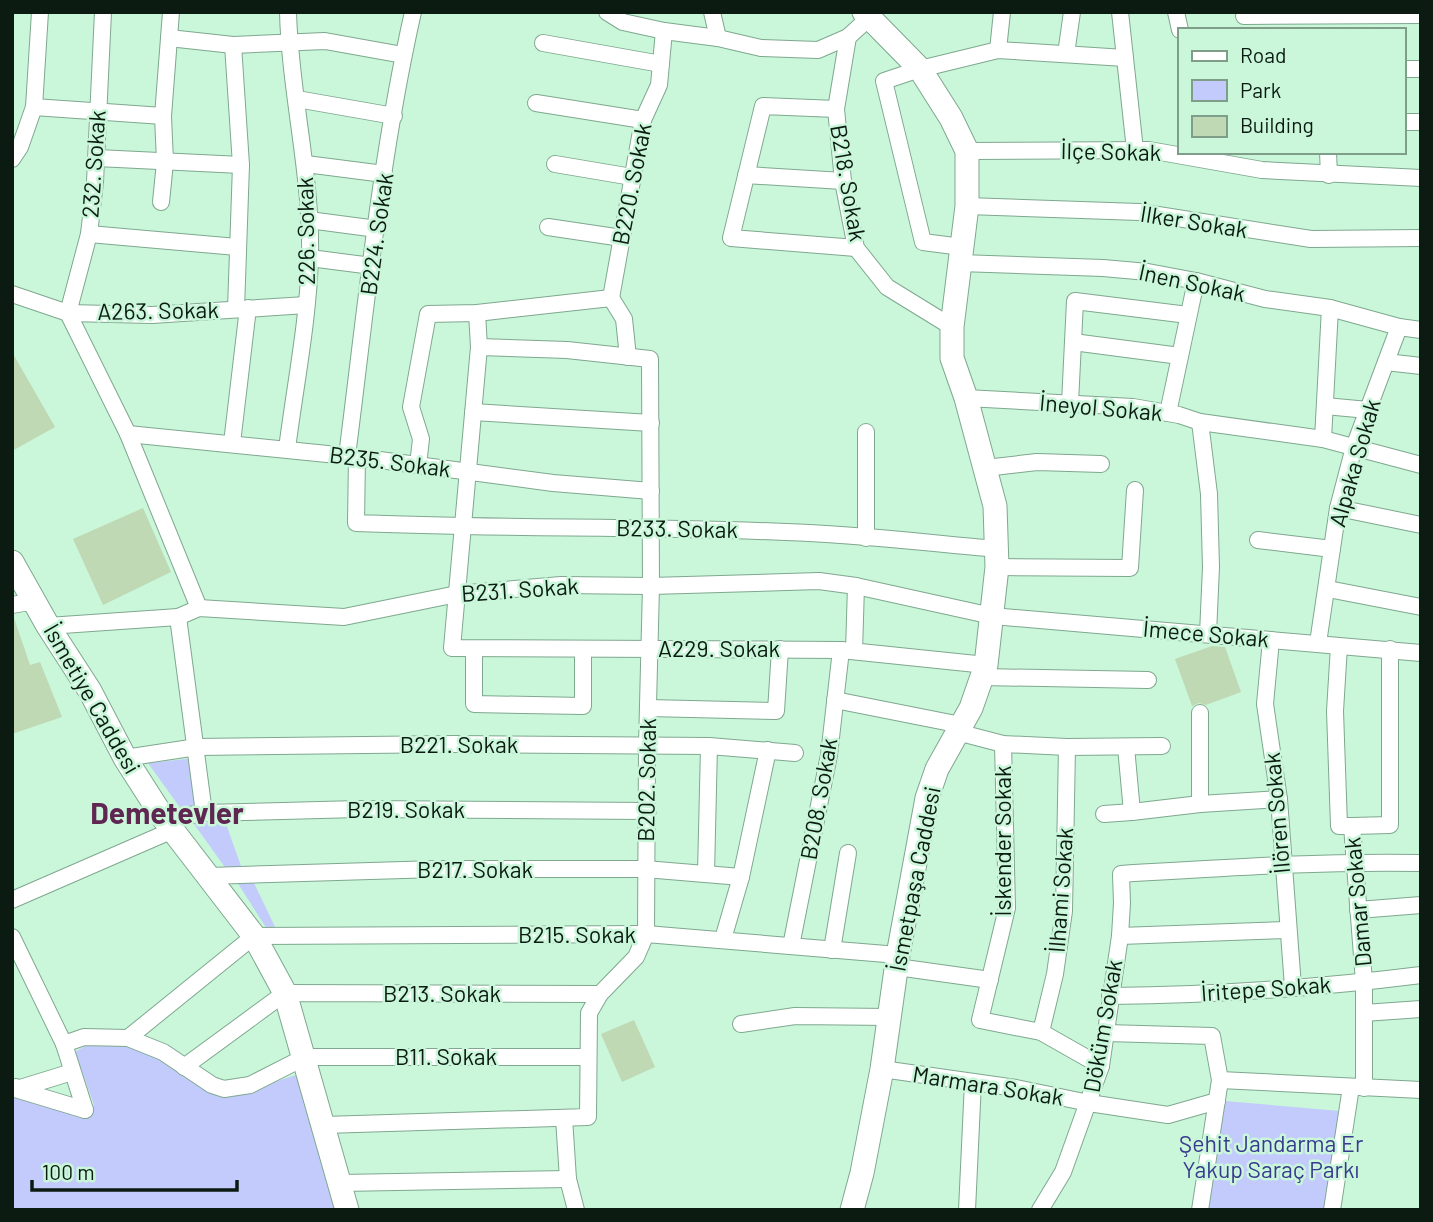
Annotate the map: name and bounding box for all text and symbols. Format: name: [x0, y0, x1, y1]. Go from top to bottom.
legend: [1178, 28, 1405, 154]
text: Road: [1240, 42, 1286, 67]
text: Park: [1240, 77, 1281, 102]
street label: 232. Sokak: [75, 109, 111, 219]
text: Building: [1240, 112, 1314, 137]
street label: B220. Sokak: [605, 120, 657, 247]
street label: B218. Sokak: [825, 122, 873, 243]
street label: İlçe Sokak: [1060, 136, 1162, 166]
street label: B224. Sokak: [354, 171, 398, 297]
street label: 226. Sokak: [290, 177, 320, 285]
street label: İlker Sokak: [1139, 199, 1250, 243]
street label: İnen Sokak: [1136, 257, 1248, 307]
street label: A263. Sokak: [97, 295, 219, 325]
street label: İneyol Sokak: [1038, 388, 1164, 426]
street label: Alpaka Sokak: [1322, 395, 1386, 530]
street label: B235. Sokak: [328, 440, 452, 482]
street label: B233. Sokak: [616, 513, 738, 543]
street label: B231. Sokak: [460, 571, 580, 607]
street label: İmece Sokak: [1142, 614, 1270, 652]
street label: İsmetiye Caddesi: [39, 618, 147, 779]
street label: A229. Sokak: [658, 634, 780, 662]
street label: B202. Sokak: [631, 718, 661, 842]
street label: B221. Sokak: [400, 730, 518, 758]
street label: B208. Sokak: [794, 736, 843, 862]
street label: İlören Sokak: [1257, 751, 1295, 875]
street label: İskender Sokak: [988, 766, 1016, 916]
street label: İsmetpaşa Caddesi: [882, 784, 946, 974]
district label: Demetevler: [90, 794, 244, 830]
street label: B219. Sokak: [347, 795, 465, 823]
street label: İlhami Sokak: [1042, 826, 1078, 953]
street label: Damar Sokak: [1337, 836, 1377, 968]
street label: B217. Sokak: [417, 855, 533, 883]
street label: B215. Sokak: [518, 920, 636, 948]
street label: Döküm Sokak: [1077, 957, 1127, 1095]
street label: İritepe Sokak: [1200, 969, 1332, 1007]
street label: B213. Sokak: [383, 979, 501, 1007]
street label: B11. Sokak: [395, 1042, 497, 1070]
street label: Marmara Sokak: [911, 1059, 1066, 1111]
park label: Şehit Jandarma Er Yakup Saraç Parkı: [1179, 1129, 1364, 1183]
scale bar: [32, 1148, 236, 1192]
text: 100 m: [42, 1159, 95, 1184]

